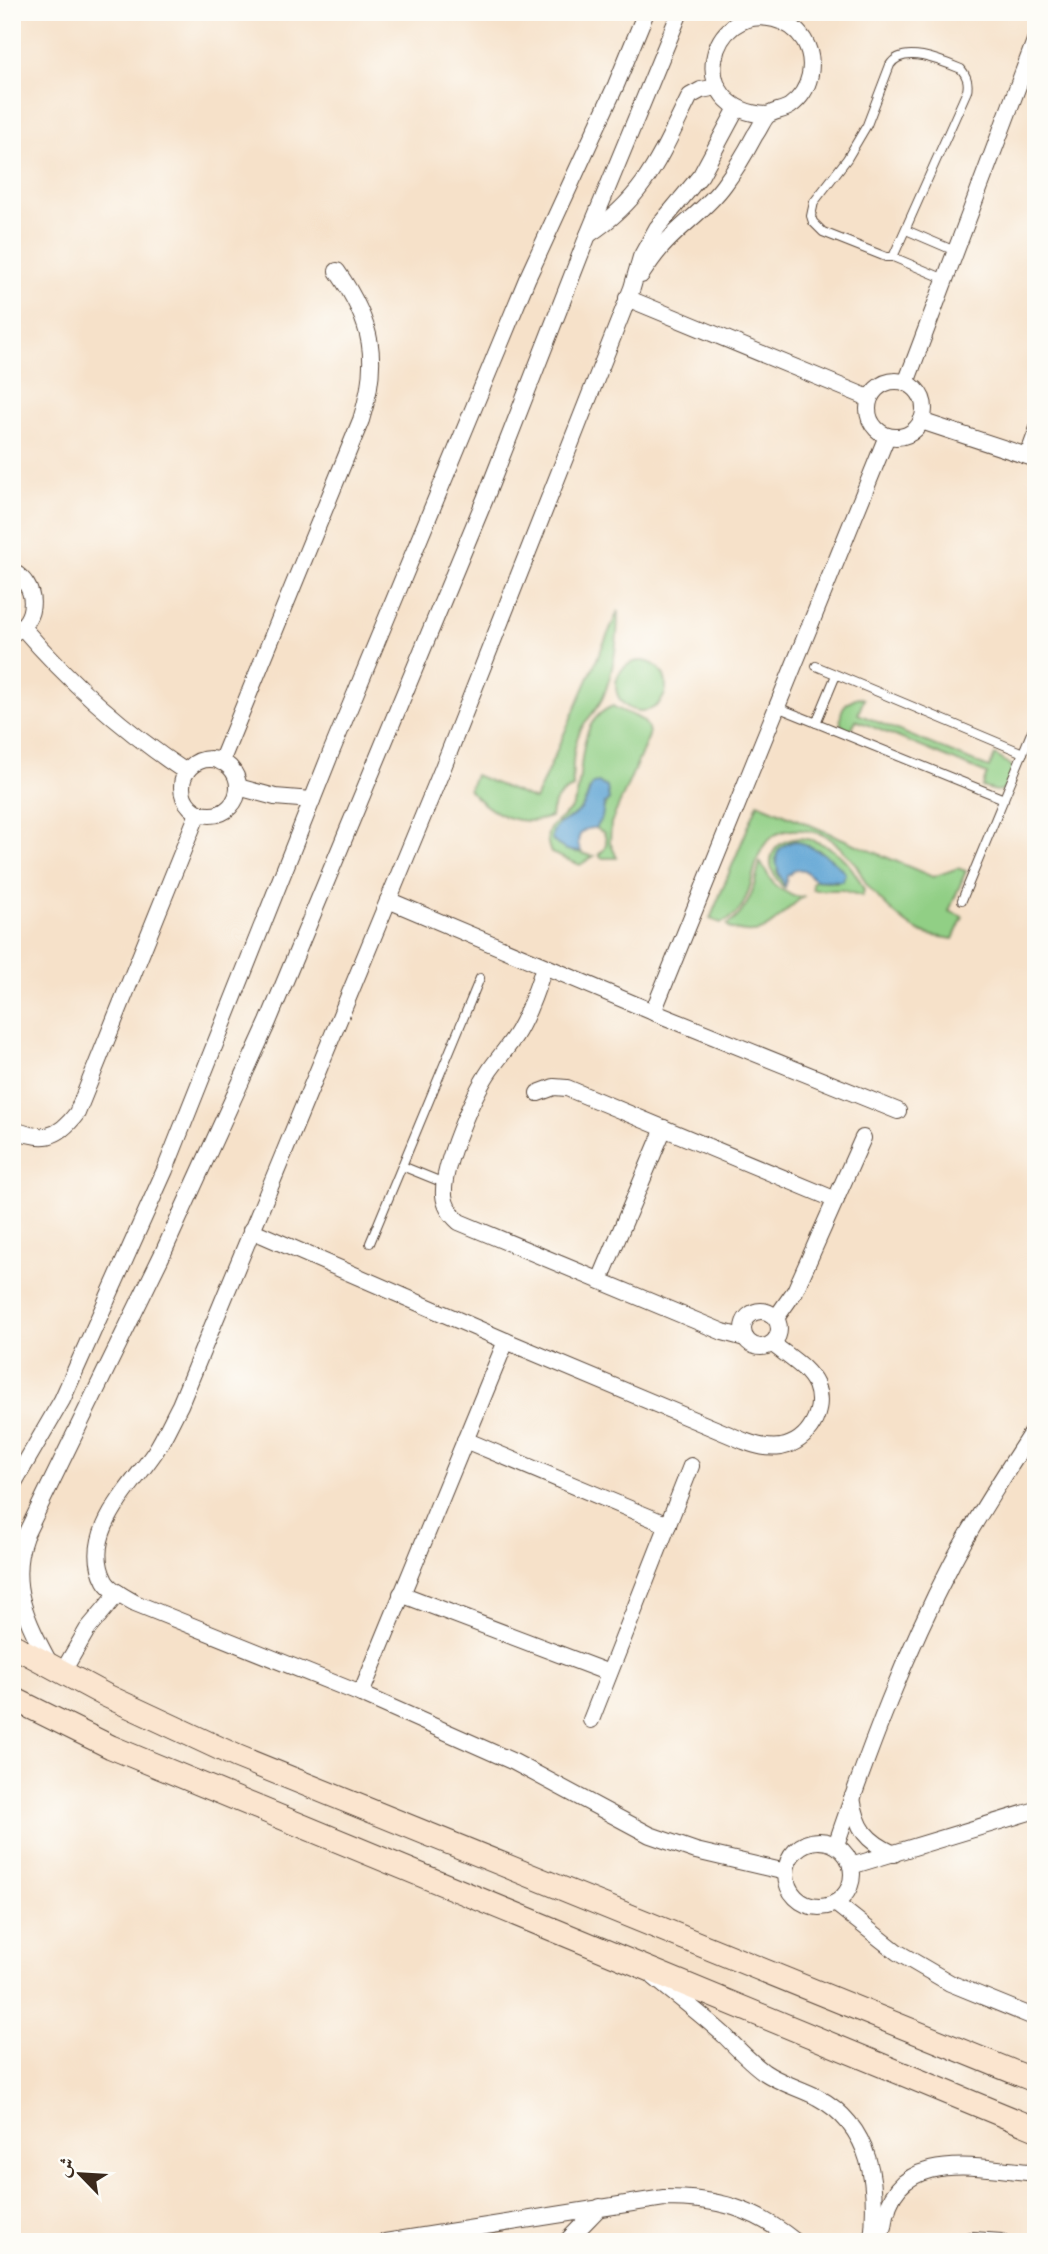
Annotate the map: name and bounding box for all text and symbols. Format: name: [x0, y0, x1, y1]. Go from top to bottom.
north arrow: [46, 2138, 116, 2208]
text: ش: [51, 2154, 79, 2180]

